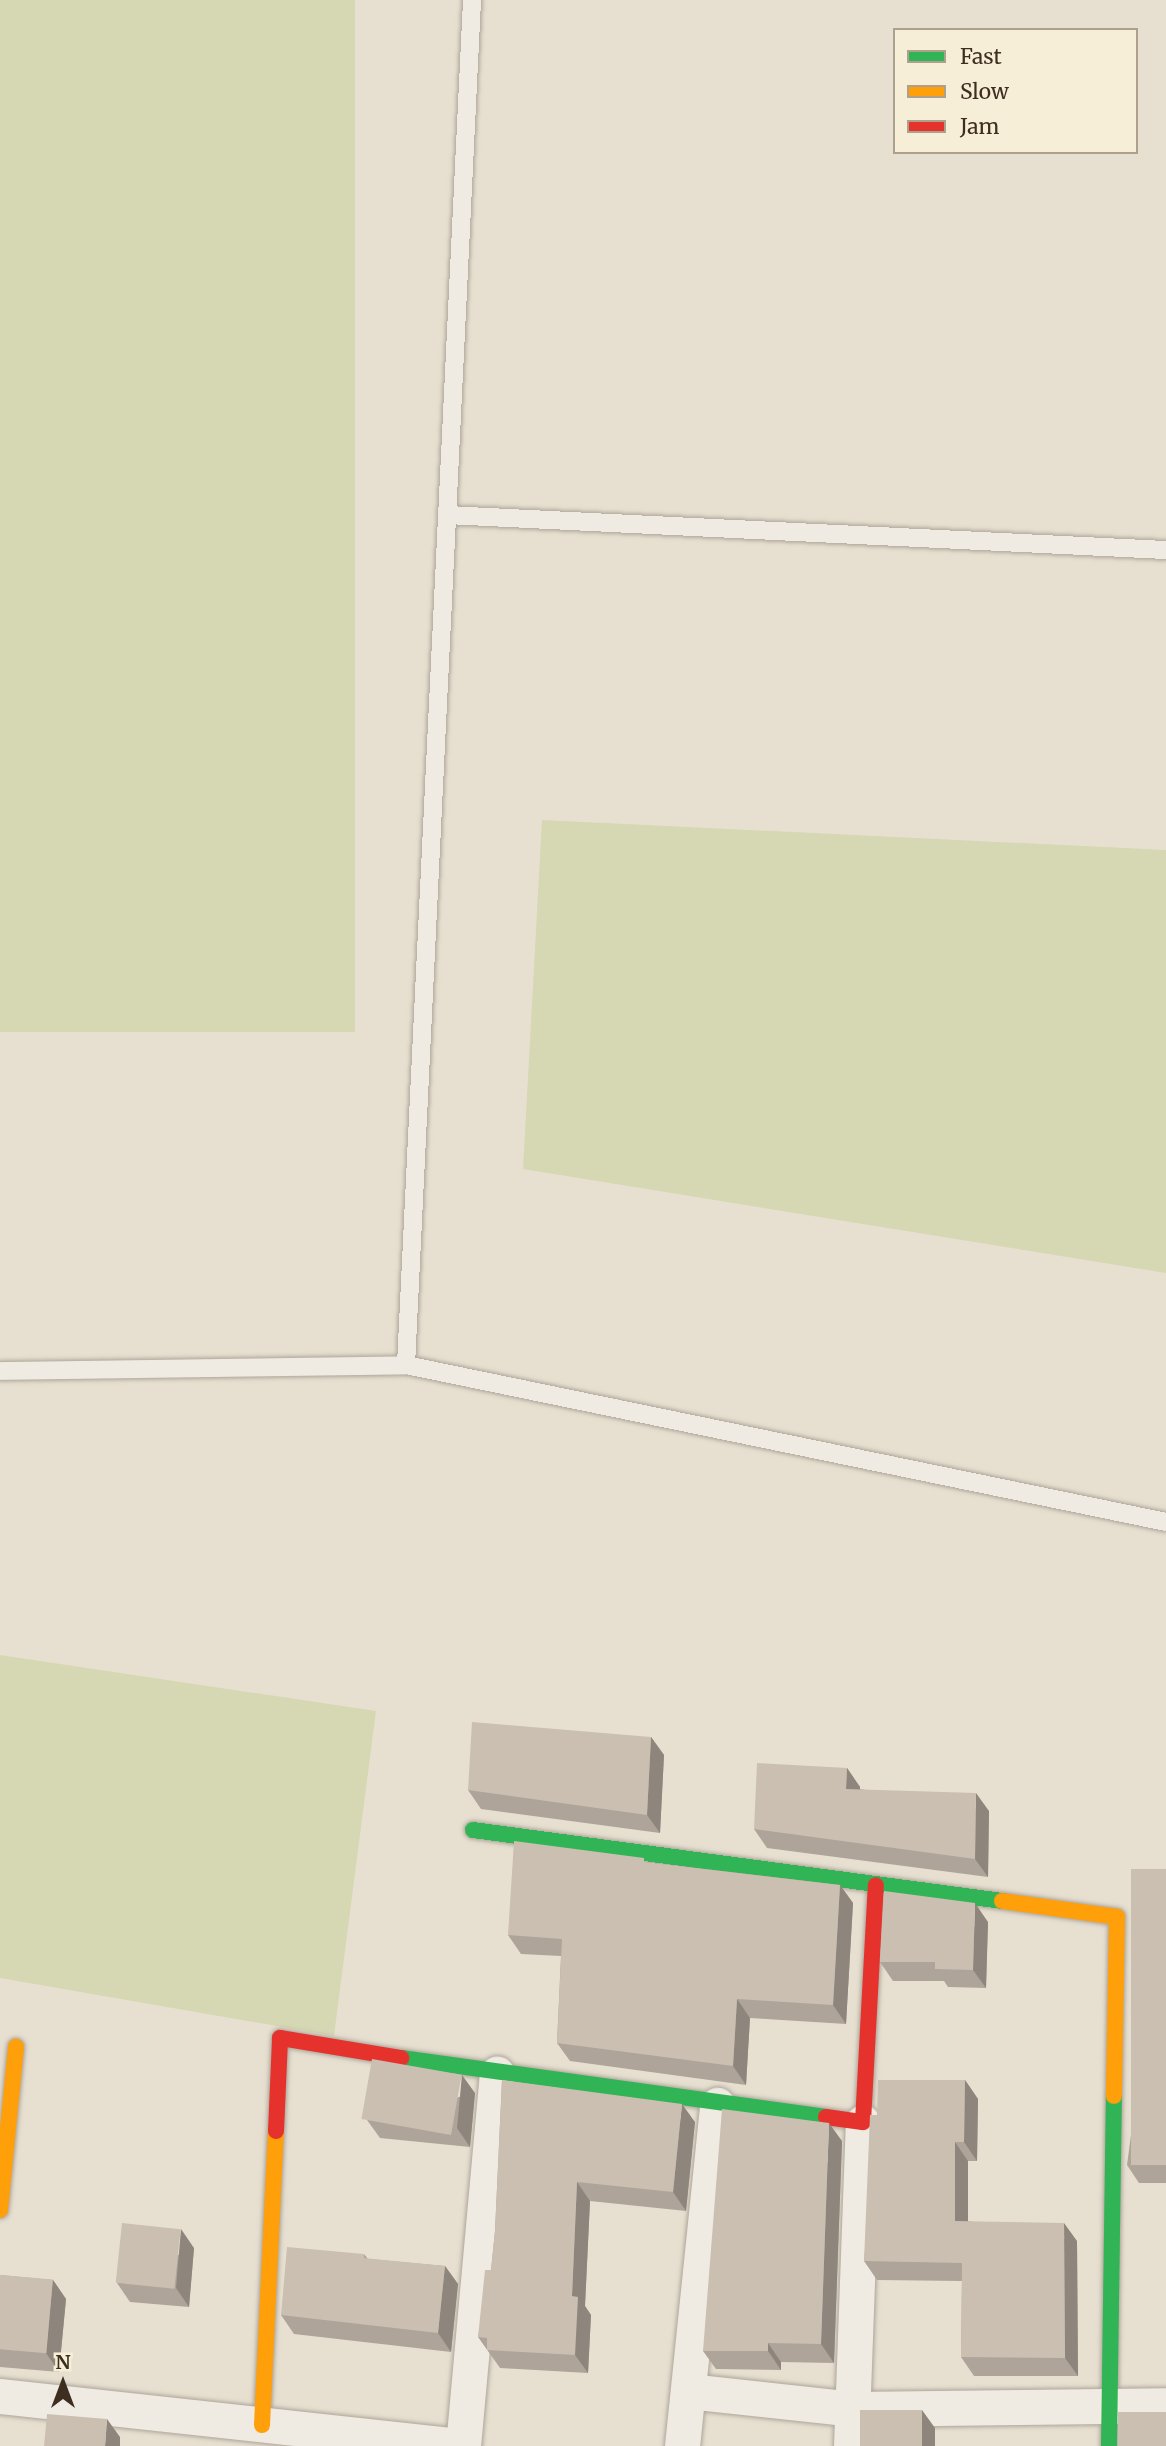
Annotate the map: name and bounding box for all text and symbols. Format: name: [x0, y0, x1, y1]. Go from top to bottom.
legend: [893, 28, 1138, 154]
text: Fast: [960, 43, 1002, 70]
text: Slow: [960, 78, 1009, 105]
text: Jam: [960, 113, 999, 140]
north arrow: [28, 2348, 98, 2418]
text: N: [55, 2350, 71, 2374]

